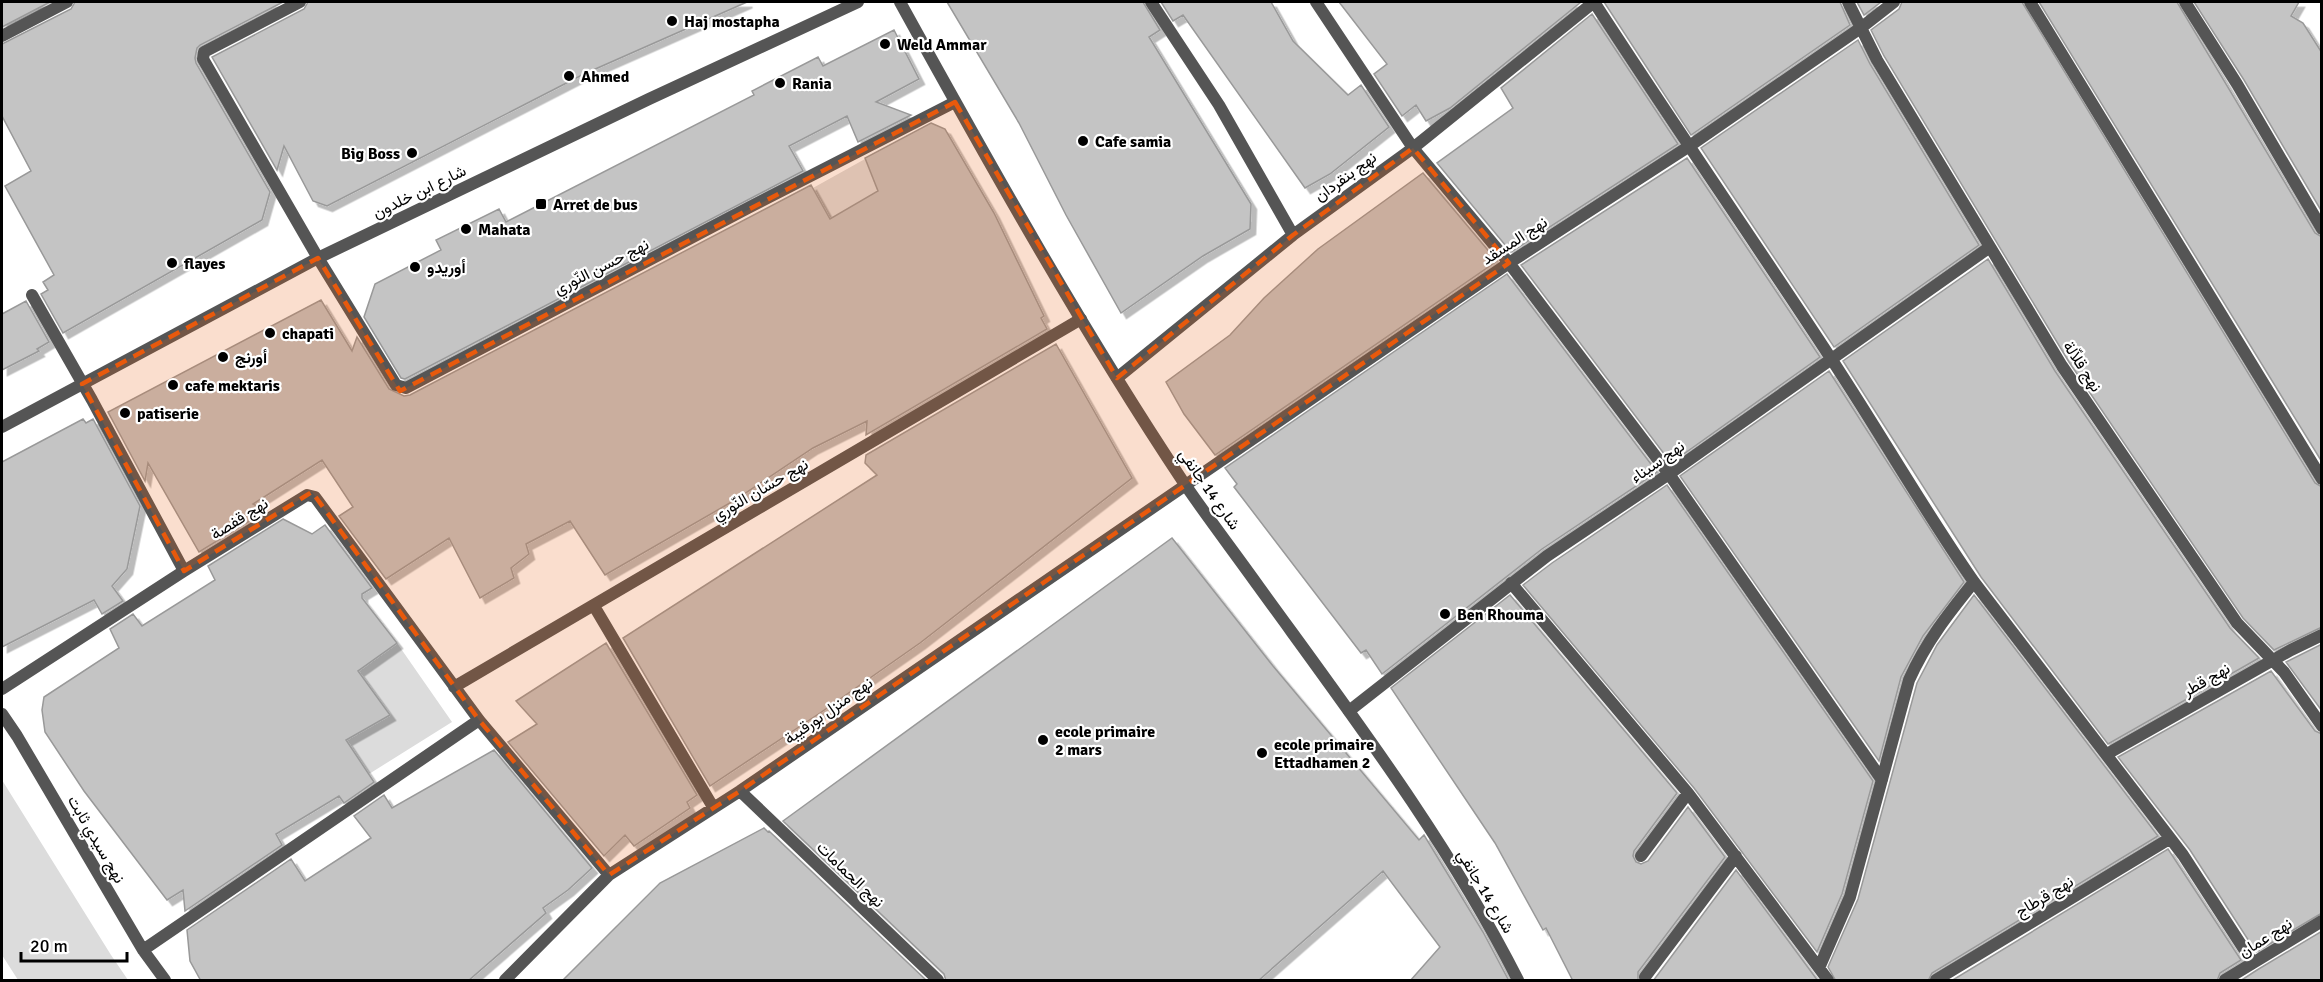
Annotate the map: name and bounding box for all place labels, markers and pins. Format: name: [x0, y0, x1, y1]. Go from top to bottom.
place label: Haj mostapha: [684, 12, 780, 32]
marker: Haj mostapha: [665, 14, 679, 28]
place label: Weld Ammar: [897, 35, 987, 55]
marker: Weld Ammar: [878, 37, 892, 51]
place label: Ahmed: [581, 67, 630, 87]
marker: Ahmed: [562, 69, 576, 83]
place label: Rania: [792, 74, 832, 94]
marker: Rania: [773, 76, 787, 90]
place label: Cafe samia: [1095, 132, 1171, 152]
marker: Cafe samia: [1076, 134, 1090, 148]
place label: Big Boss: [341, 144, 400, 164]
marker: Big Boss: [405, 146, 419, 160]
place label: Arret de bus: [553, 195, 638, 215]
marker: Arret de bus: [534, 197, 548, 211]
place label: Mahata: [478, 220, 531, 240]
marker: Mahata: [459, 222, 473, 236]
place label: flayes: [183, 254, 225, 274]
marker: flayes: [165, 256, 179, 270]
place label: أوريدو: [427, 258, 466, 278]
marker: أوريدو: [408, 260, 422, 274]
place label: chapati: [282, 324, 334, 344]
marker: chapati: [263, 326, 277, 340]
place label: أورنج: [235, 348, 267, 369]
marker: أورنج: [216, 350, 230, 364]
place label: cafe mektaris: [185, 376, 280, 396]
marker: cafe mektaris: [166, 378, 180, 392]
place label: patiserie: [137, 404, 199, 424]
marker: patiserie: [118, 406, 132, 420]
place label: Ben Rhouma: [1457, 605, 1544, 625]
marker: Ben Rhouma: [1438, 607, 1452, 621]
place label: ecole primaire 2 mars: [1055, 722, 1155, 760]
marker: ecole primaire 2 mars: [1036, 733, 1050, 747]
place label: ecole primaire Ettadhamen 2: [1274, 735, 1374, 773]
marker: ecole primaire Ettadhamen 2: [1255, 746, 1269, 760]

